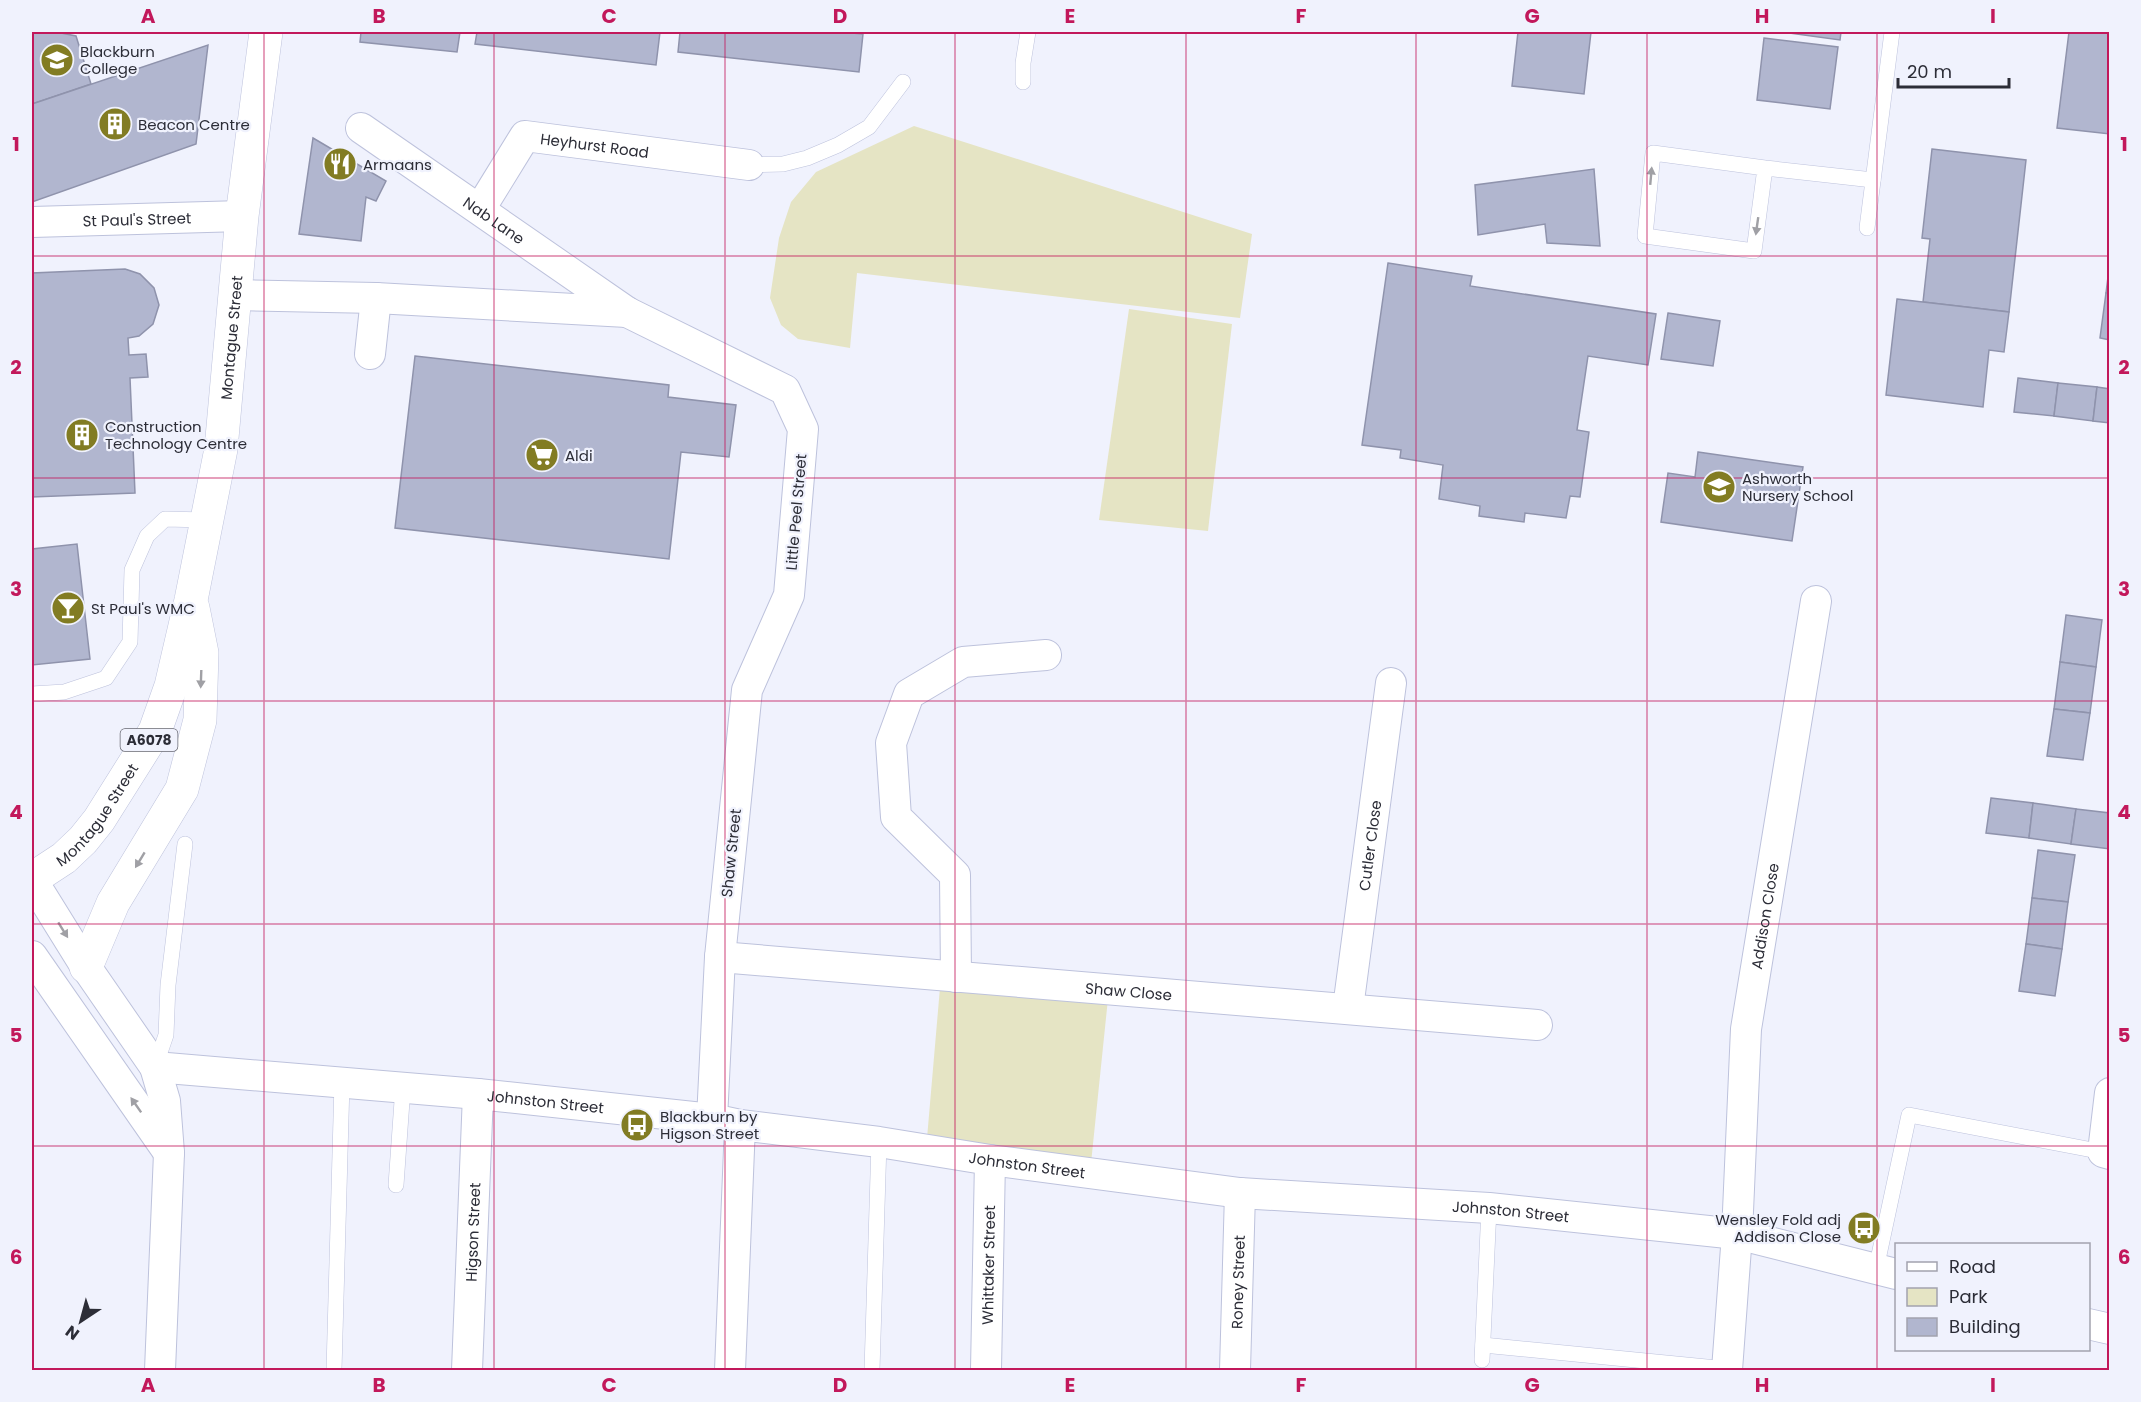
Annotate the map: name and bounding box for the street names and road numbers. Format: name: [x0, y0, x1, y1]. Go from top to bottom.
street label: Heyhurst Road: [539, 128, 650, 162]
street label: Nab Lane: [459, 192, 529, 249]
street label: St Paul's Street: [82, 207, 192, 231]
street label: Montague Street: [215, 275, 247, 401]
street label: Little Peel Street: [780, 453, 812, 571]
road number: A6078: [120, 729, 178, 751]
street label: Montague Street: [52, 759, 143, 871]
street label: Cutler Close: [1353, 799, 1386, 892]
street label: Shaw Street: [716, 808, 746, 898]
street label: Addison Close: [1745, 861, 1783, 971]
street label: Shaw Close: [1084, 977, 1173, 1005]
street label: Johnston Street: [486, 1085, 605, 1118]
street label: Johnston Street: [967, 1146, 1087, 1183]
street label: Higson Street: [460, 1182, 485, 1282]
street label: Johnston Street: [1452, 1195, 1570, 1227]
street label: Whittaker Street: [976, 1205, 1000, 1325]
street label: Roney Street: [1226, 1235, 1249, 1329]

